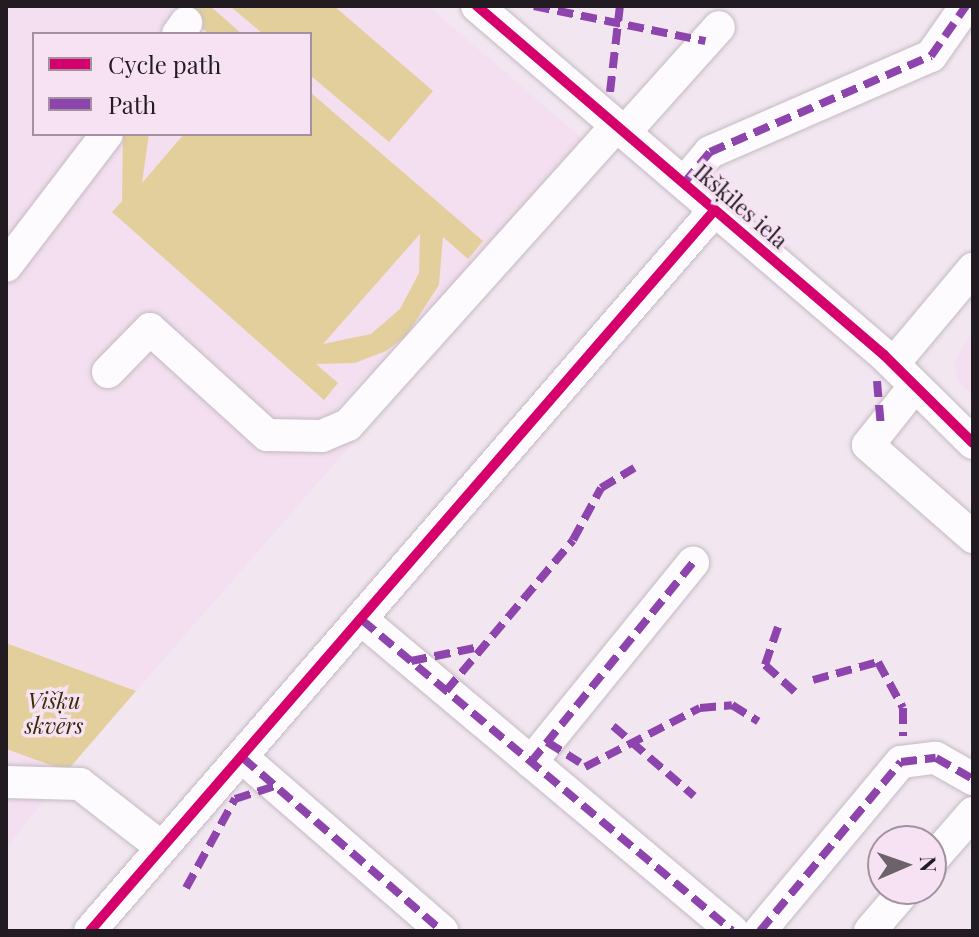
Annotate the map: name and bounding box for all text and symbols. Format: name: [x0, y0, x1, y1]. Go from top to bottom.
legend: [32, 32, 312, 136]
text: Cycle path: [108, 48, 221, 80]
text: Path: [108, 88, 156, 120]
street label: Ikšķiles iela: [689, 158, 793, 254]
park label: Višķu skvērs: [25, 687, 83, 738]
north arrow: [867, 825, 947, 905]
text: N: [914, 856, 944, 873]

